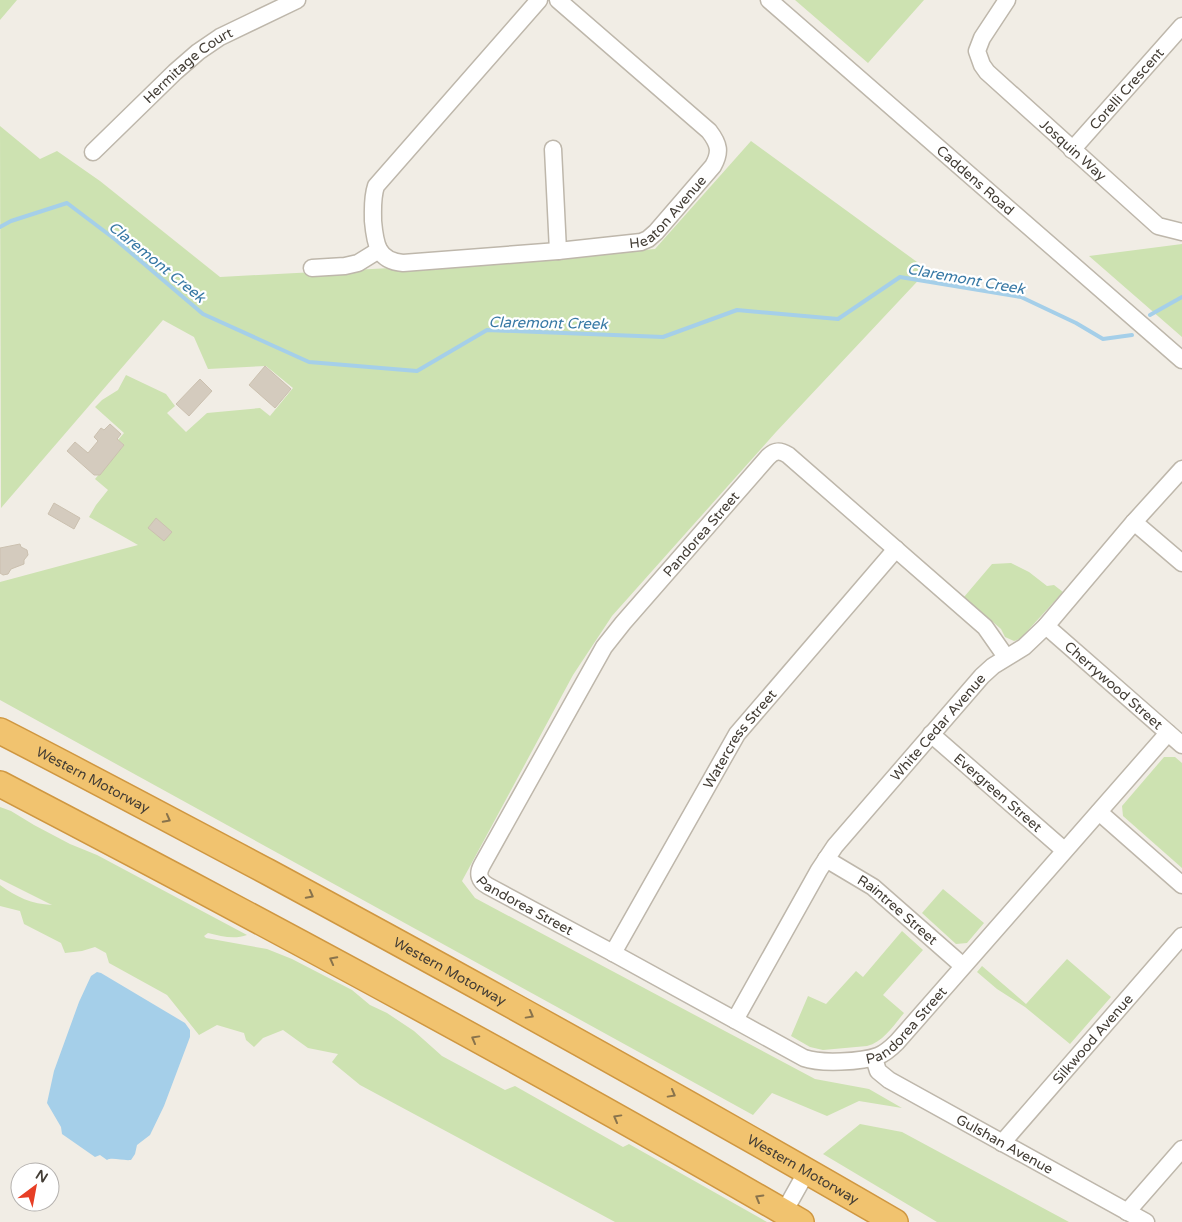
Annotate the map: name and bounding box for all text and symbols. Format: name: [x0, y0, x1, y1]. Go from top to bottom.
street label: Hermitage Court: [140, 24, 236, 107]
street label: Corelli Crescent: [1086, 44, 1168, 133]
street label: Josquin Way: [1036, 116, 1110, 185]
street label: Caddens Road: [933, 142, 1017, 219]
street label: Heaton Avenue: [628, 172, 710, 252]
water label: Claremont Creek: [105, 218, 210, 308]
water label: Claremont Creek: [906, 260, 1028, 299]
water label: Claremont Creek: [488, 313, 610, 333]
street label: Pandorea Street: [660, 488, 743, 580]
street label: Cherrywood Street: [1061, 638, 1167, 734]
street label: White Cedar Avenue: [887, 670, 989, 785]
street label: Watercress Street: [700, 686, 781, 792]
street label: Western Motorway: [33, 743, 153, 817]
street label: Evergreen Street: [950, 750, 1046, 836]
one-way arrow: [162, 813, 171, 823]
street label: Raintree Street: [854, 872, 941, 949]
street label: Pandorea Street: [472, 873, 577, 939]
one-way arrow: [305, 889, 314, 899]
street label: Western Motorway: [390, 934, 509, 1010]
one-way arrow: [329, 957, 338, 967]
street label: Pandorea Street: [864, 983, 951, 1068]
street label: Silkwood Avenue: [1049, 991, 1137, 1088]
one-way arrow: [525, 1009, 534, 1019]
one-way arrow: [472, 1035, 481, 1045]
one-way arrow: [666, 1088, 675, 1098]
street label: Gulshan Avenue: [953, 1111, 1056, 1178]
one-way arrow: [614, 1114, 623, 1124]
street label: Western Motorway: [744, 1131, 862, 1209]
north arrow: [10, 1162, 60, 1212]
text: N: [32, 1166, 51, 1187]
one-way arrow: [755, 1194, 764, 1204]

